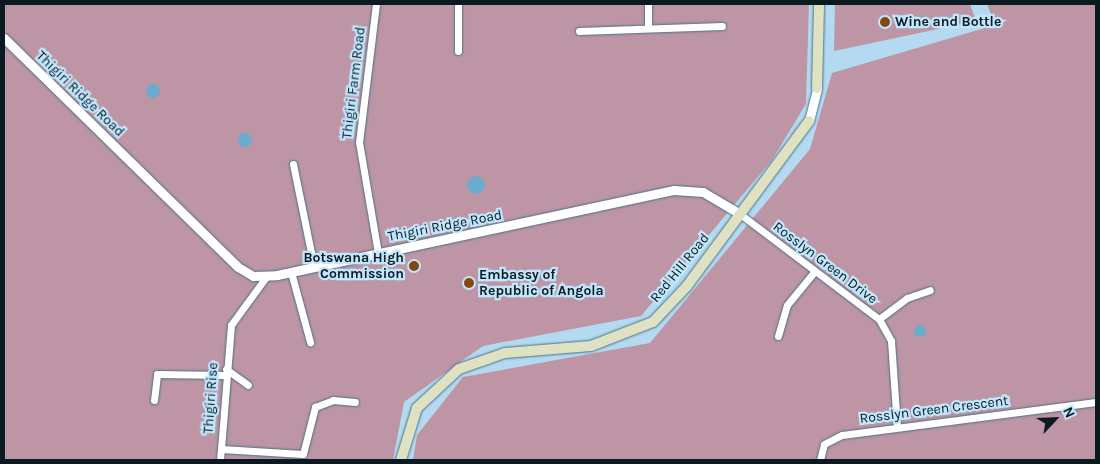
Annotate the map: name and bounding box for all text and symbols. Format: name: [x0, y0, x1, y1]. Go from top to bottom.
place label: Wine and Bottle: [895, 14, 1001, 30]
marker: Wine and Bottle: [879, 16, 891, 28]
street label: Thigiri Farm Road: [339, 26, 369, 140]
street label: Thigiri Ridge Road: [32, 48, 128, 140]
street label: Thigiri Ridge Road: [386, 207, 504, 245]
street label: Rosslyn Green Drive: [770, 218, 880, 308]
street label: Red Hill Road: [647, 230, 713, 306]
place label: Botswana High Commission: [304, 250, 404, 282]
marker: Botswana High Commission: [408, 260, 420, 272]
place label: Embassy of Republic of Angola: [479, 267, 604, 300]
marker: Embassy of Republic of Angola: [463, 277, 475, 289]
street label: Thigiri Rise: [200, 362, 222, 434]
street label: Rosslyn Green Crescent: [859, 393, 1009, 427]
north arrow: [1030, 394, 1080, 444]
text: N: [1059, 404, 1079, 421]

